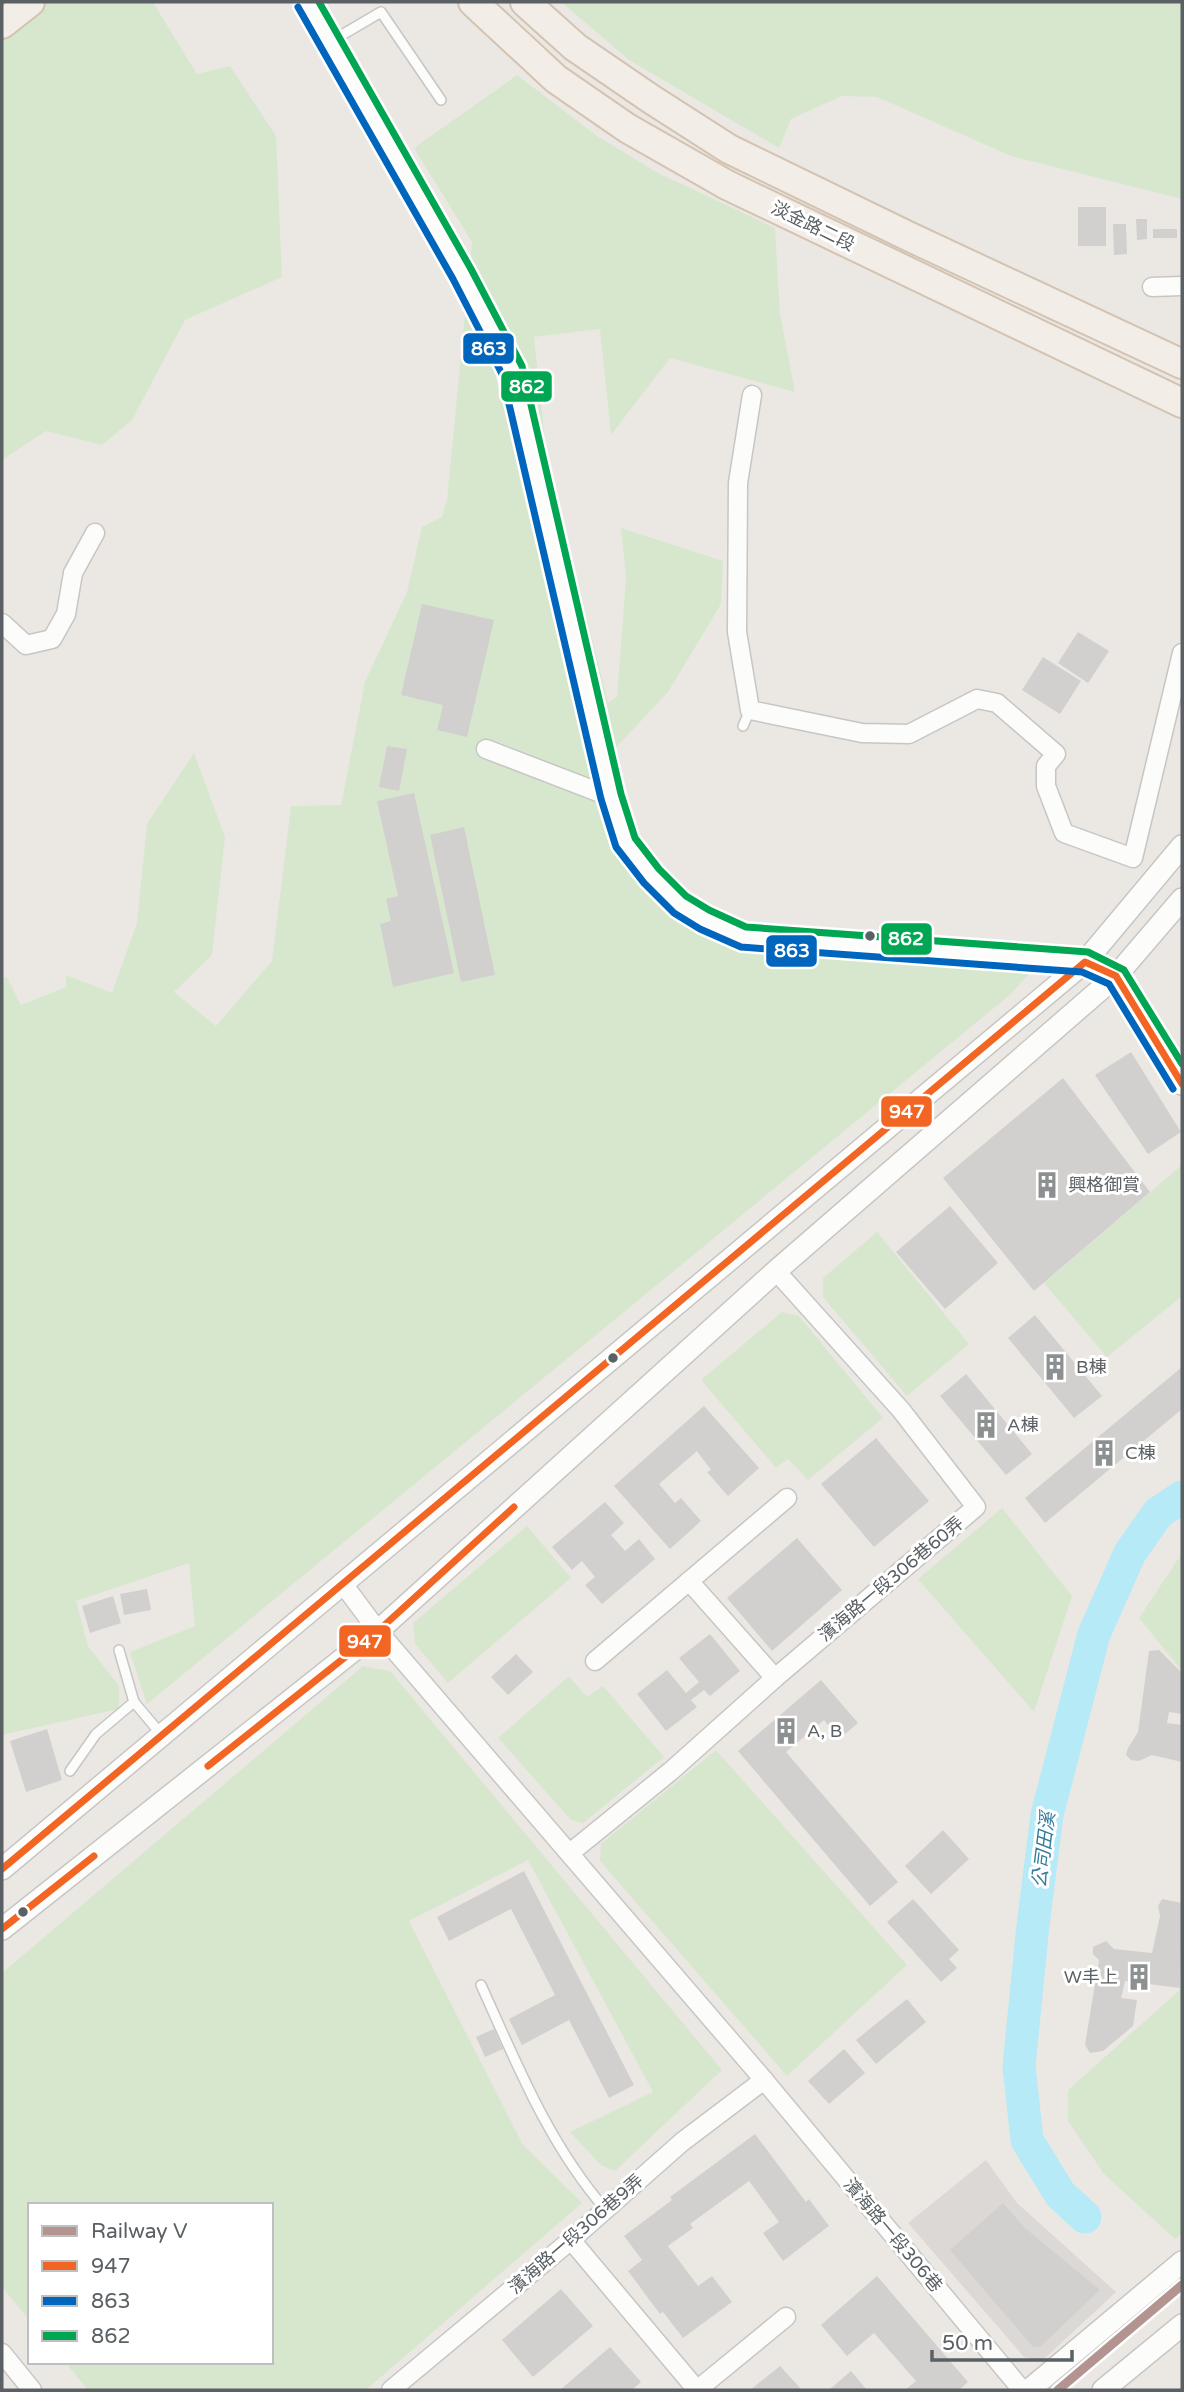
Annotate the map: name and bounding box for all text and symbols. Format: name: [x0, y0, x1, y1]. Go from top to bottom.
street label: 淡金路二段: [768, 196, 858, 256]
line badge: 863: [462, 332, 515, 365]
text: 863: [471, 338, 507, 360]
line badge: 862: [500, 370, 553, 403]
text: 862: [509, 376, 545, 398]
line badge: 862: [880, 922, 933, 956]
text: 862: [888, 928, 924, 950]
unlabelled marker: [863, 929, 877, 943]
line badge: 863: [765, 934, 818, 968]
text: 863: [774, 940, 810, 962]
line badge: 947: [880, 1095, 933, 1128]
text: 947: [889, 1101, 925, 1123]
building icon: 興格御賞: [1032, 1170, 1062, 1200]
place label: 興格御賞: [1068, 1174, 1140, 1196]
unlabelled marker: [606, 1351, 620, 1365]
building icon: B棟: [1040, 1352, 1070, 1382]
place label: B棟: [1076, 1356, 1106, 1378]
building icon: A棟: [971, 1410, 1001, 1440]
place label: A棟: [1007, 1414, 1038, 1436]
building icon: C棟: [1089, 1438, 1119, 1468]
place label: C棟: [1125, 1442, 1156, 1464]
street label: 濱海路一段306巷60弄: [814, 1512, 968, 1646]
line badge: 947: [338, 1624, 392, 1658]
text: 947: [347, 1631, 383, 1653]
building icon: A, B: [771, 1716, 801, 1746]
place label: A, B: [807, 1720, 842, 1742]
water label: 公司田溪: [1028, 1808, 1060, 1889]
unlabelled marker: [16, 1905, 30, 1919]
building icon: W丰上: [1124, 1962, 1154, 1992]
place label: W丰上: [1064, 1966, 1118, 1988]
street label: 濱海路一段306巷9弄: [504, 2170, 648, 2298]
street label: 濱海路一段306巷: [839, 2174, 947, 2296]
legend: [28, 2203, 273, 2364]
text: Railway V: [91, 2219, 188, 2244]
text: 947: [91, 2254, 131, 2279]
text: 863: [91, 2289, 131, 2314]
scale bar: [932, 2318, 1072, 2362]
text: 862: [91, 2324, 131, 2349]
text: 50 m: [942, 2331, 993, 2356]

